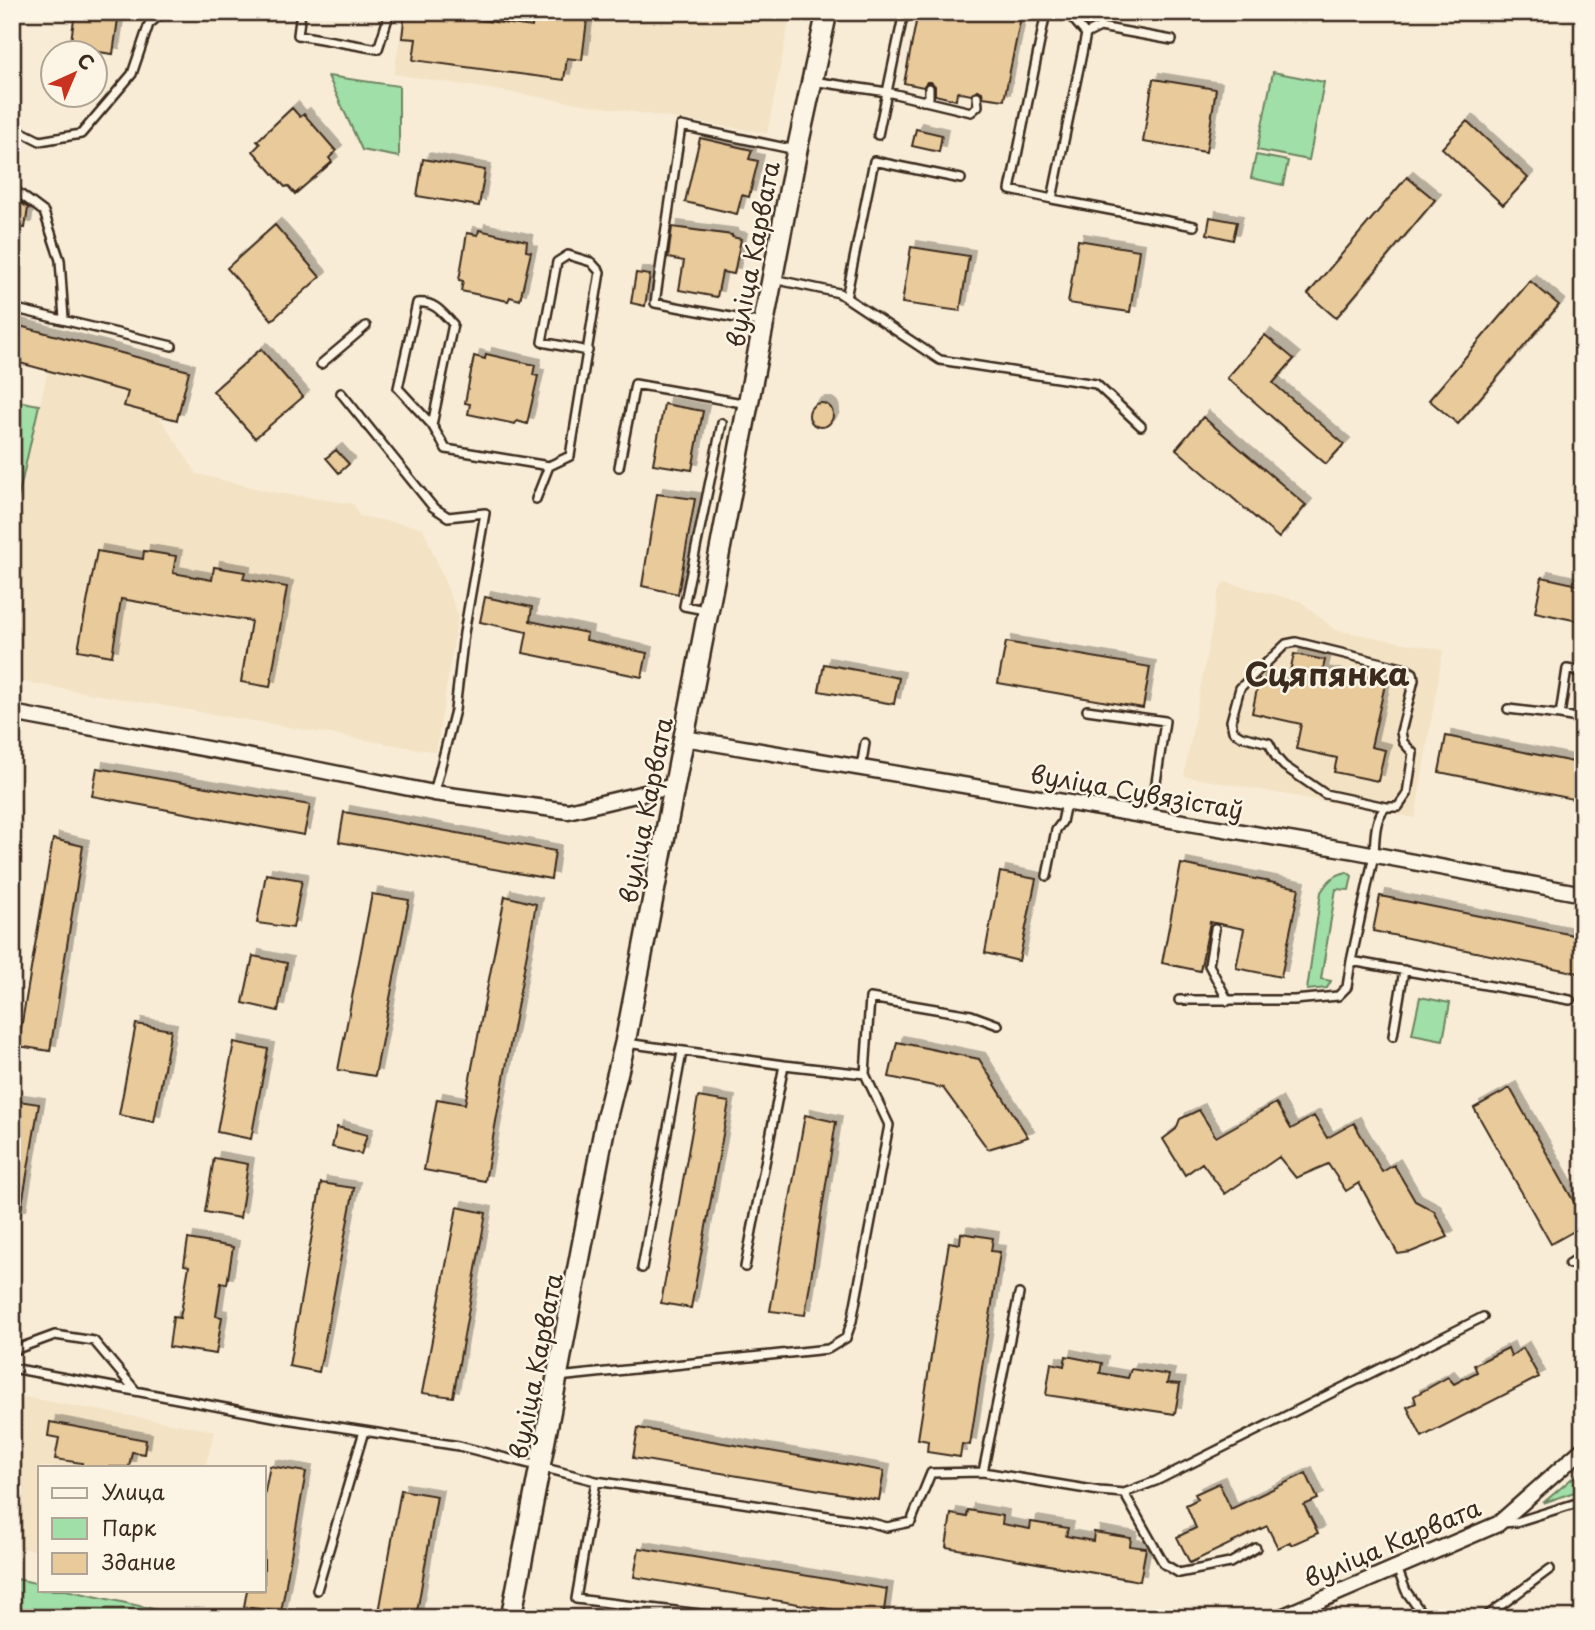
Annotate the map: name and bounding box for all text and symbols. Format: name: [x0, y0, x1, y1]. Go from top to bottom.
north arrow: [38, 38, 108, 108]
text: С: [72, 46, 101, 76]
street label: вуліца Карвата: [716, 158, 788, 350]
district label: Сцяпянка: [1244, 649, 1410, 697]
street label: вуліца Карвата: [609, 714, 681, 906]
street label: вуліца Сувязістаў: [1028, 755, 1246, 827]
street label: вуліца Карвата: [499, 1270, 571, 1462]
legend: [38, 1466, 266, 1592]
text: Улица: [102, 1475, 165, 1507]
street label: вуліца Карвата: [1298, 1489, 1486, 1595]
text: Парк: [102, 1511, 157, 1543]
text: Здание: [102, 1545, 176, 1577]

